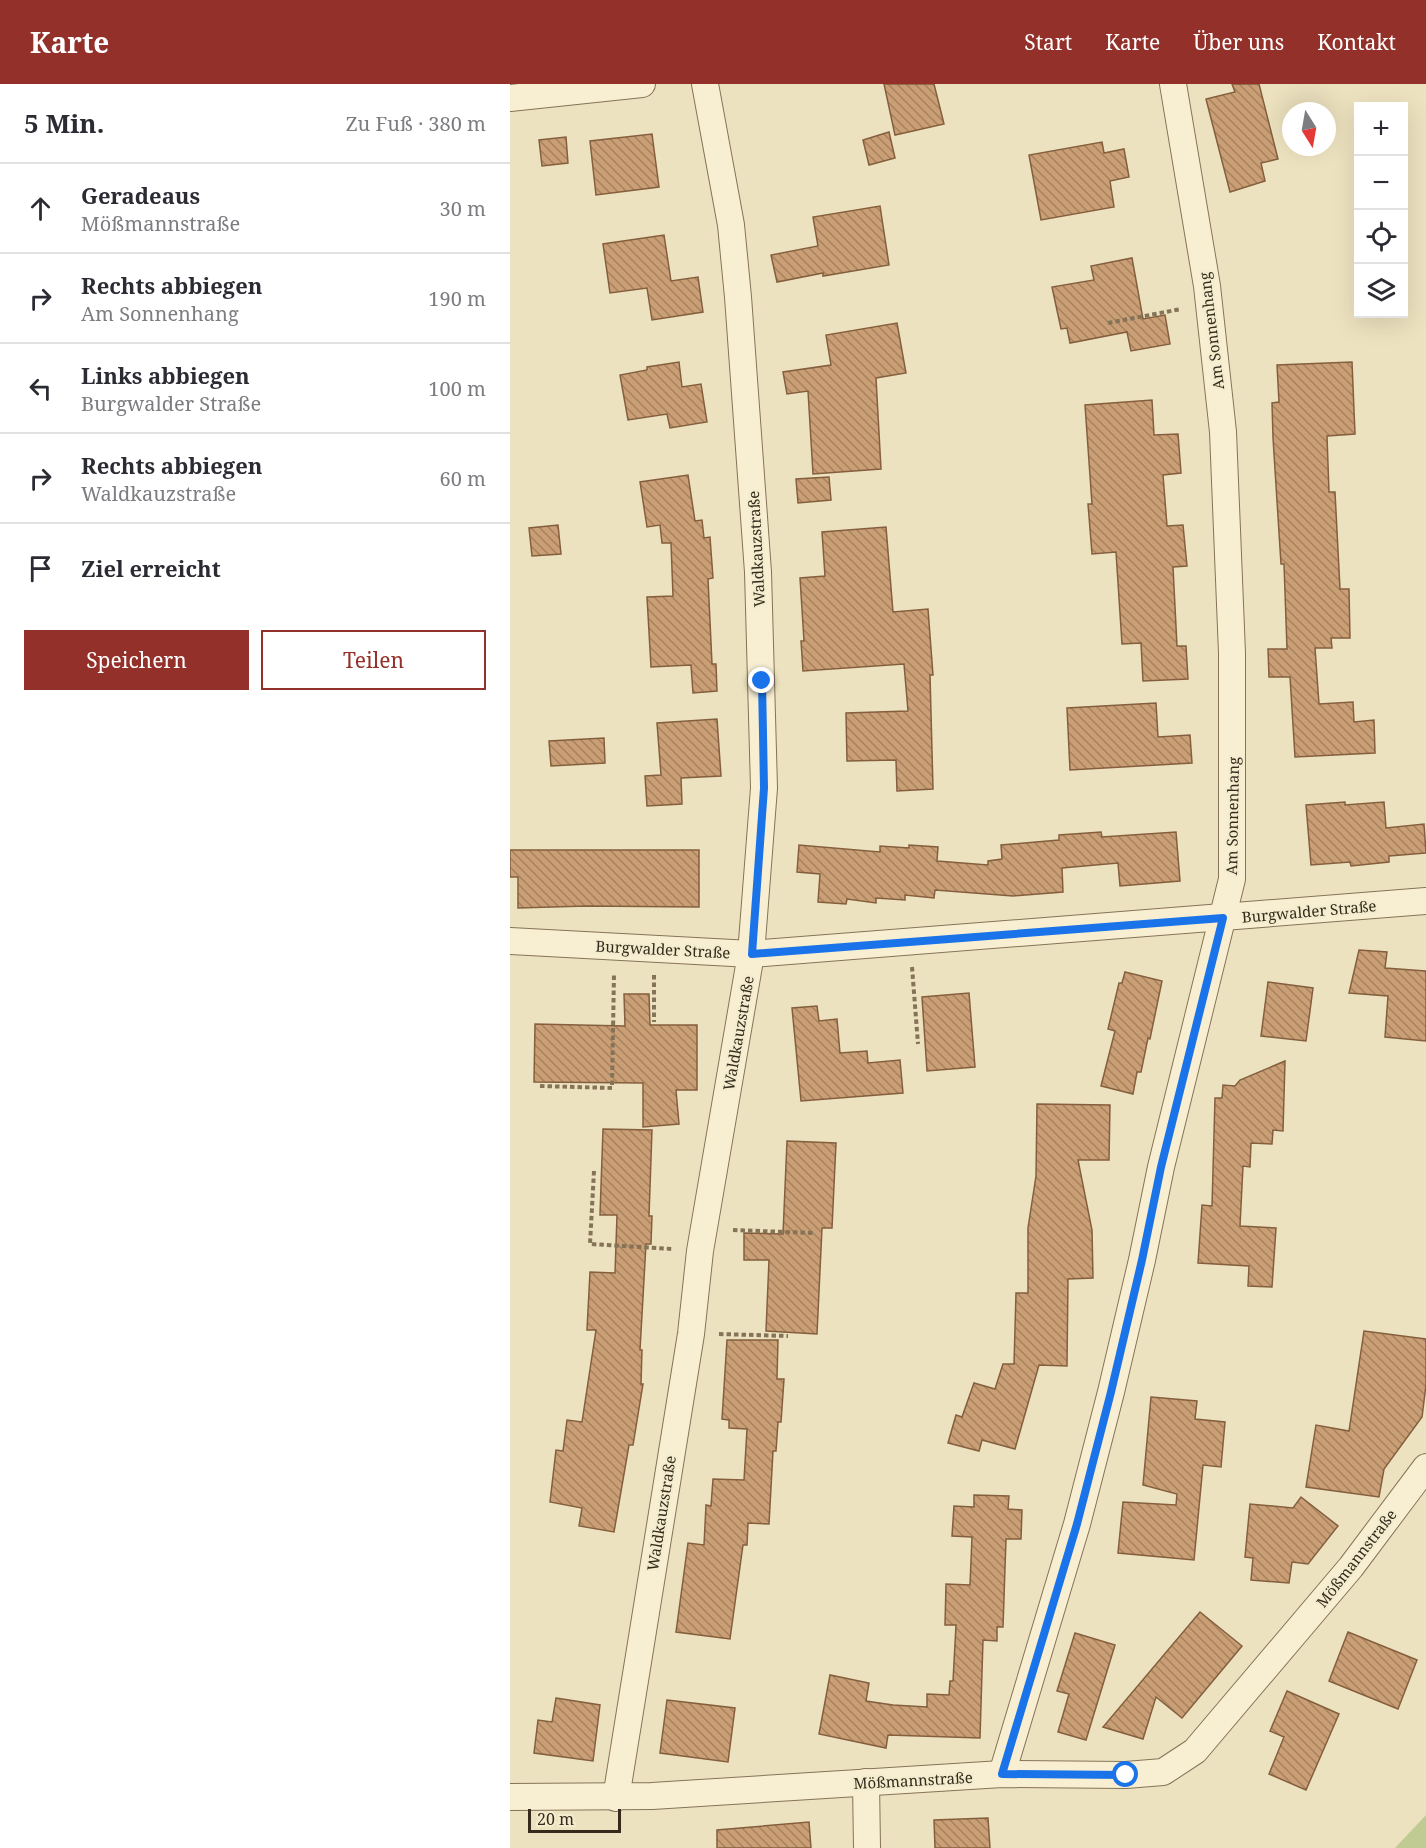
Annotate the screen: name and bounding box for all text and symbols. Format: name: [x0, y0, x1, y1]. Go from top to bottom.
text: Karte: [30, 23, 109, 61]
text: Start: [1024, 28, 1072, 56]
text: Karte: [1105, 28, 1160, 56]
text: Über uns: [1193, 28, 1284, 56]
text: Kontakt: [1317, 28, 1396, 56]
north arrow: [1282, 102, 1336, 156]
map controls: [1354, 102, 1408, 318]
button: +: [1354, 102, 1408, 156]
text: 5 Min.: [24, 105, 104, 141]
text: Zu Fuß · 380 m: [346, 110, 486, 137]
button: −: [1354, 156, 1408, 210]
text: Geradeaus: [81, 180, 200, 210]
icon: ahead: [24, 192, 57, 225]
text: 30 m: [440, 195, 486, 222]
text: Mößmannstraße: [81, 210, 240, 237]
button: locate: [1354, 210, 1408, 264]
button: layers: [1354, 264, 1408, 318]
text: Rechts abbiegen: [81, 270, 262, 300]
street label: Am Sonnenhang: [1194, 271, 1228, 391]
icon: right: [24, 282, 57, 315]
text: 190 m: [428, 285, 486, 312]
text: Am Sonnenhang: [81, 300, 239, 327]
text: Links abbiegen: [81, 360, 250, 390]
icon: left: [24, 372, 57, 405]
text: 100 m: [428, 375, 486, 402]
text: Burgwalder Straße: [81, 390, 261, 417]
text: Rechts abbiegen: [81, 450, 262, 480]
icon: right: [24, 462, 57, 495]
text: 60 m: [440, 465, 486, 492]
text: Waldkauzstraße: [81, 480, 236, 507]
street label: Waldkauzstraße: [743, 490, 769, 608]
icon: arrive: [24, 552, 57, 585]
text: Ziel erreicht: [81, 553, 221, 583]
button: Speichern: [24, 630, 249, 690]
button: Teilen: [261, 630, 486, 690]
route end: [748, 667, 774, 693]
street label: Am Sonnenhang: [1221, 757, 1243, 875]
street label: Burgwalder Straße: [1241, 895, 1377, 927]
street label: Burgwalder Straße: [595, 935, 731, 963]
street label: Waldkauzstraße: [718, 974, 758, 1092]
street label: Waldkauzstraße: [642, 1454, 680, 1572]
street label: Mößmannstraße: [1311, 1505, 1401, 1611]
route start: [1112, 1761, 1138, 1787]
street label: Mößmannstraße: [853, 1767, 973, 1793]
scale bar: [528, 1806, 621, 1834]
text: 20 m: [537, 1808, 574, 1830]

